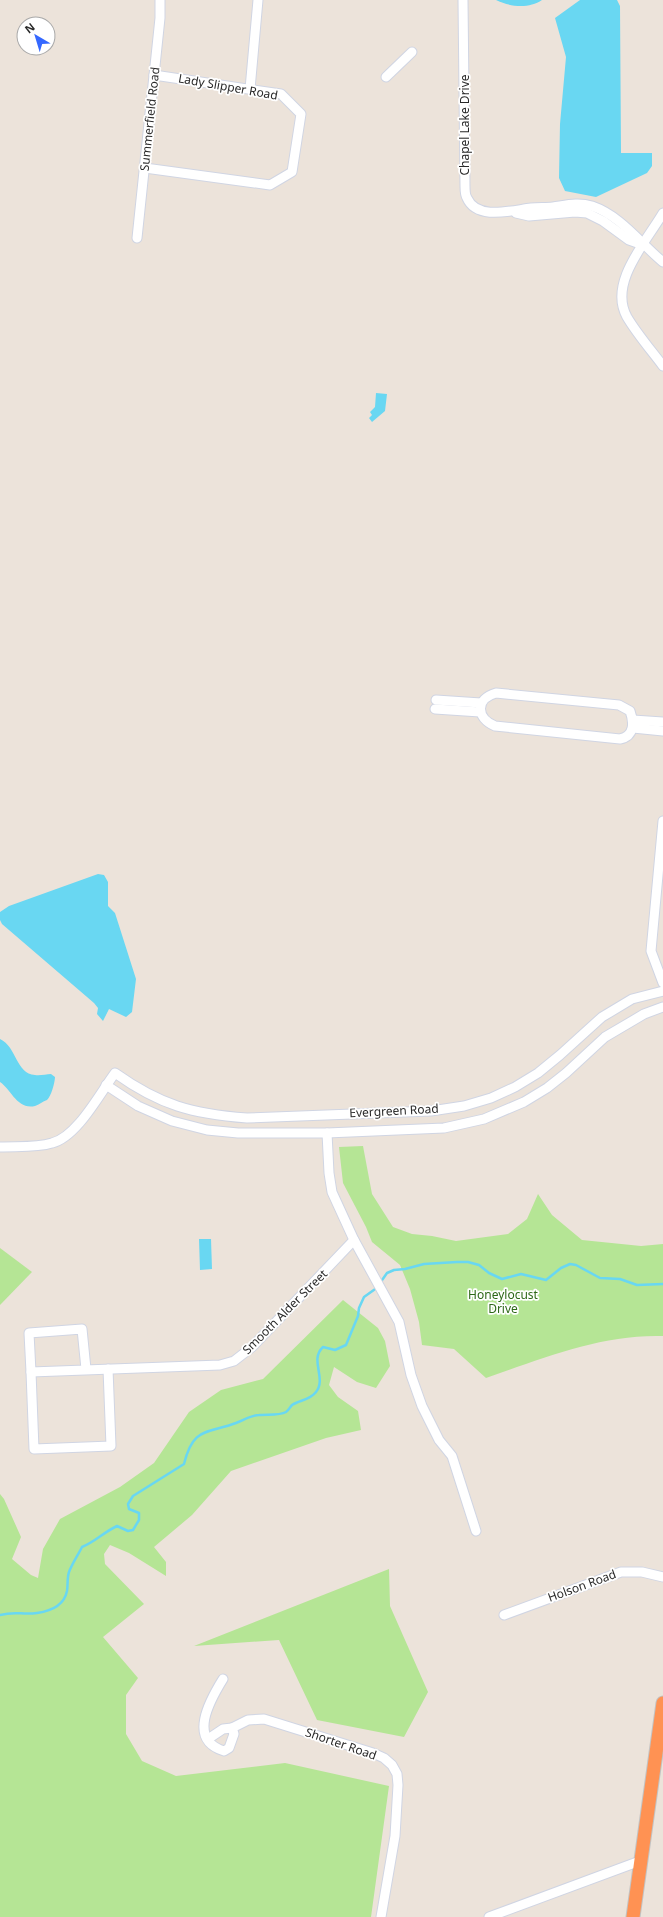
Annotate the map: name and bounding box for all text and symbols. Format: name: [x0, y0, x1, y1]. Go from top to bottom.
north arrow: [16, 16, 56, 56]
text: N: [21, 19, 38, 36]
street label: Summerfield Road: [136, 66, 163, 172]
street label: Lady Slipper Road: [177, 69, 279, 104]
street label: Chapel Lake Drive: [456, 74, 473, 176]
street label: Evergreen Road: [349, 1100, 439, 1121]
street label: Smooth Alder Street: [238, 1265, 331, 1358]
park label: Honeylocust Drive: [468, 1286, 539, 1317]
street label: Holson Road: [545, 1565, 618, 1606]
street label: Shorter Road: [303, 1723, 379, 1764]

